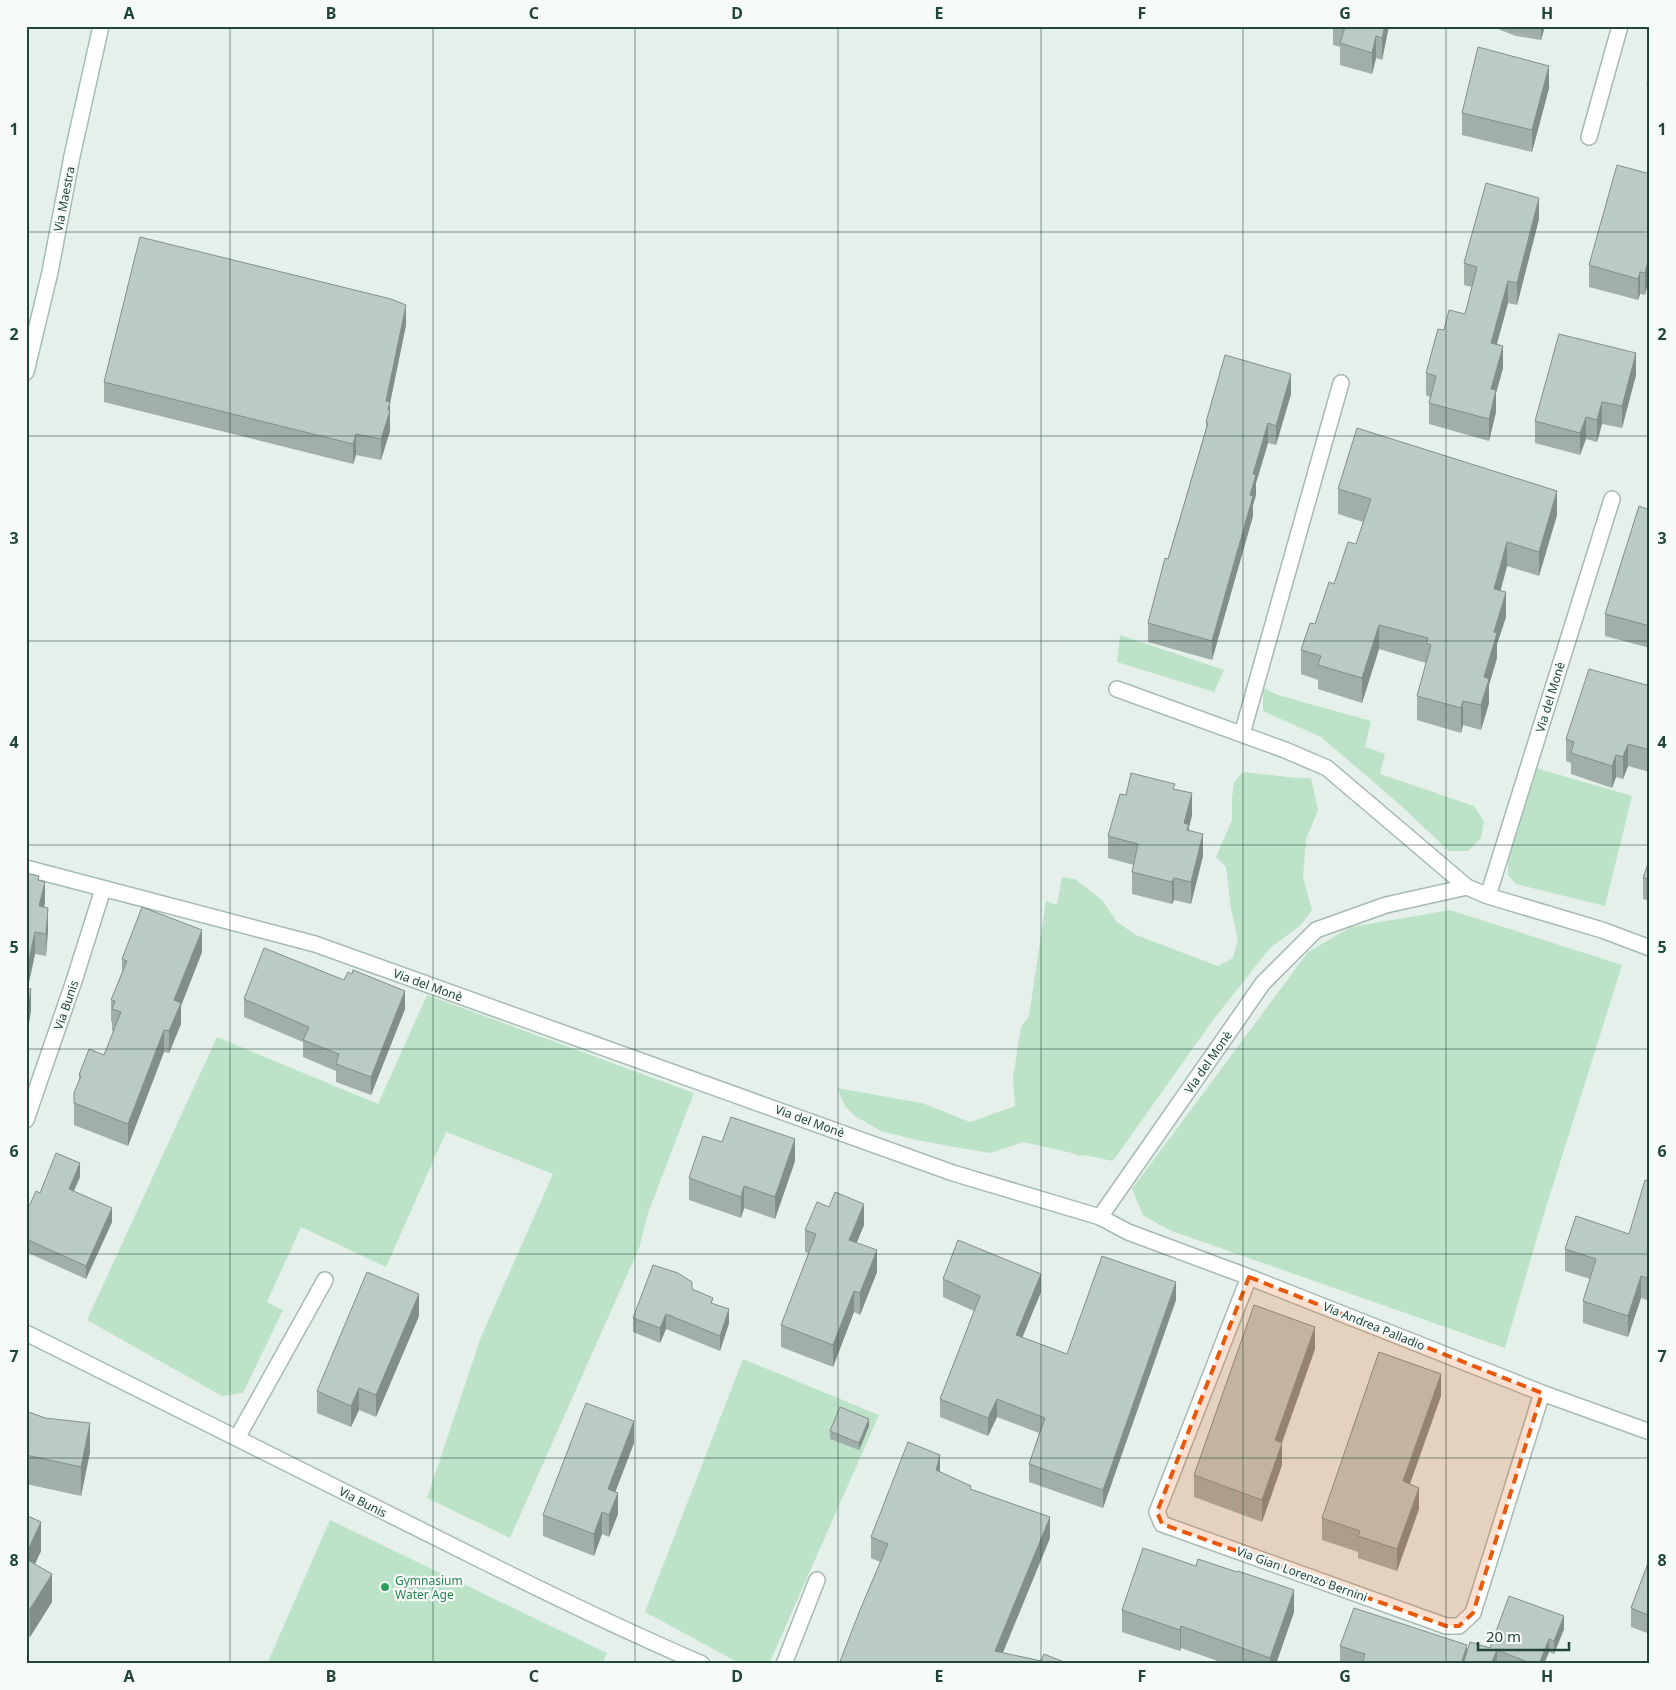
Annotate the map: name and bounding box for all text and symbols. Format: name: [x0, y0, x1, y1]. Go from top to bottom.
text: A: [123, 2, 135, 24]
text: B: [326, 2, 336, 24]
text: C: [529, 2, 539, 24]
text: D: [731, 2, 743, 24]
text: E: [935, 2, 944, 24]
text: F: [1138, 2, 1146, 24]
text: G: [1339, 2, 1351, 24]
text: H: [1541, 2, 1553, 24]
text: 1: [9, 118, 19, 140]
text: 1: [1657, 118, 1667, 140]
street label: Via Maestra: [49, 165, 79, 233]
text: 2: [9, 323, 19, 345]
text: 2: [1657, 323, 1667, 345]
text: 3: [9, 527, 19, 549]
text: 3: [1657, 527, 1667, 549]
street label: Via del Monè: [1531, 659, 1569, 734]
text: 4: [9, 731, 19, 753]
text: 4: [1657, 731, 1667, 753]
text: 5: [9, 936, 19, 958]
text: 5: [1657, 936, 1667, 958]
street label: Via del Monè: [391, 965, 465, 1006]
street label: Via Bunis: [50, 978, 83, 1032]
street label: Via del Monè: [1180, 1027, 1236, 1097]
street label: Via del Monè: [773, 1101, 847, 1142]
text: 6: [9, 1140, 19, 1162]
text: 6: [1657, 1140, 1667, 1162]
street label: Via Andrea Palladio: [1320, 1298, 1428, 1354]
text: 7: [9, 1345, 19, 1367]
text: 7: [1657, 1345, 1667, 1367]
street label: Via Bunis: [336, 1483, 390, 1521]
street label: Via Gian Lorenzo Bernini: [1234, 1542, 1370, 1606]
text: 8: [9, 1549, 19, 1571]
text: 8: [1657, 1549, 1667, 1571]
place label: Gymnasium Water Age: [395, 1572, 463, 1603]
marker: Gymnasium Water Age: [379, 1581, 391, 1593]
scale bar: [1478, 1620, 1570, 1652]
text: 20 m: [1486, 1626, 1521, 1646]
text: A: [123, 1665, 135, 1687]
text: B: [326, 1665, 336, 1687]
text: C: [529, 1665, 539, 1687]
text: D: [731, 1665, 743, 1687]
text: E: [935, 1665, 944, 1687]
text: F: [1138, 1665, 1146, 1687]
text: G: [1339, 1665, 1351, 1687]
text: H: [1541, 1665, 1553, 1687]

